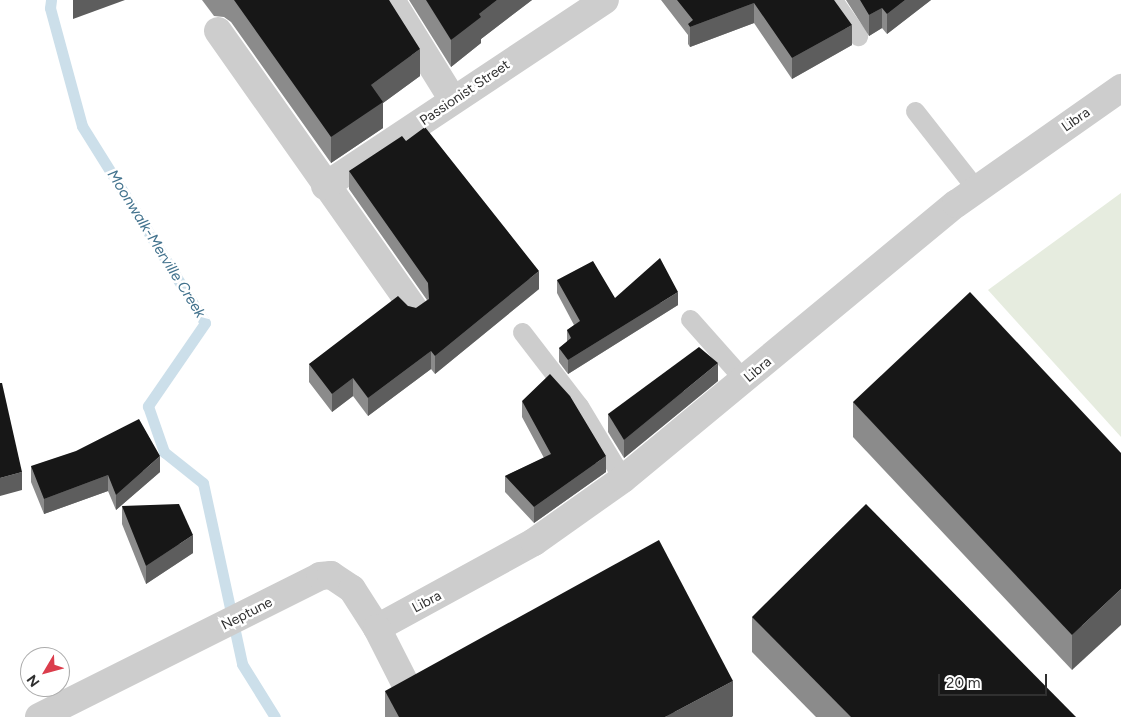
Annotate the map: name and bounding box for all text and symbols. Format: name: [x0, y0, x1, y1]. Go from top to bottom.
street label: Passionist Street: [417, 57, 513, 129]
street label: Libra: [1059, 104, 1093, 136]
water label: Moonwalk-Merville Creek: [103, 167, 209, 321]
street label: Libra: [741, 354, 775, 386]
street label: Libra: [410, 587, 444, 617]
street label: Neptune: [219, 594, 275, 634]
north arrow: [20, 647, 70, 697]
scale bar: [941, 664, 1050, 696]
text: N: [23, 671, 43, 690]
text: 20 m: [946, 674, 980, 692]

